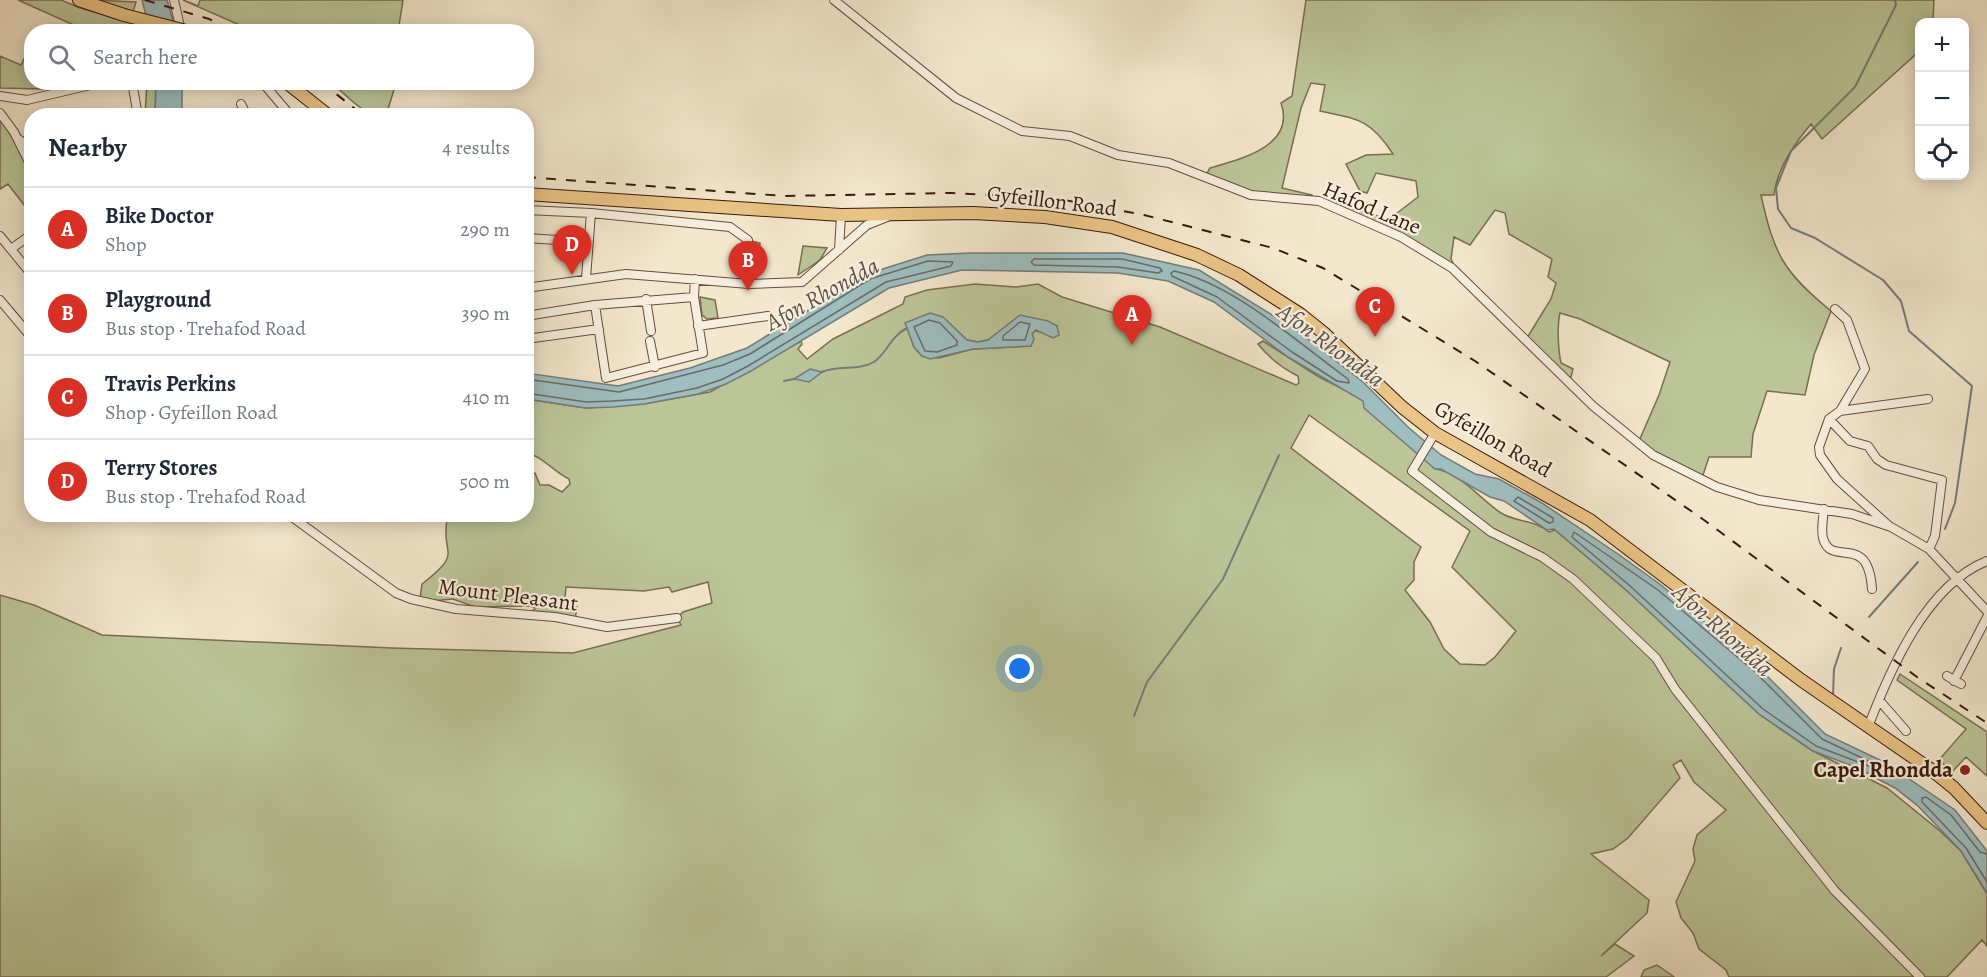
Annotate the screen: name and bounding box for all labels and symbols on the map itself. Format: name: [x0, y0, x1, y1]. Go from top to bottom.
street label: Hafod Lane: [1318, 174, 1426, 242]
street label: Gyfeillon Road: [985, 178, 1119, 224]
pin: D: [552, 226, 592, 275]
pin: B: [728, 242, 768, 291]
water label: Afon Rhondda: [758, 250, 885, 339]
pin: C: [1356, 288, 1394, 337]
water label: Afon Rhondda: [1269, 294, 1391, 395]
pin: A: [1112, 296, 1152, 345]
street label: Gyfeillon Road: [1429, 393, 1557, 485]
street label: Mount Pleasant: [436, 572, 580, 618]
water label: Afon Rhondda: [1664, 575, 1780, 684]
your location: [1005, 654, 1034, 683]
place label: Capel Rhondda: [1813, 755, 1953, 785]
marker: Capel Rhondda: [1958, 763, 1972, 777]

